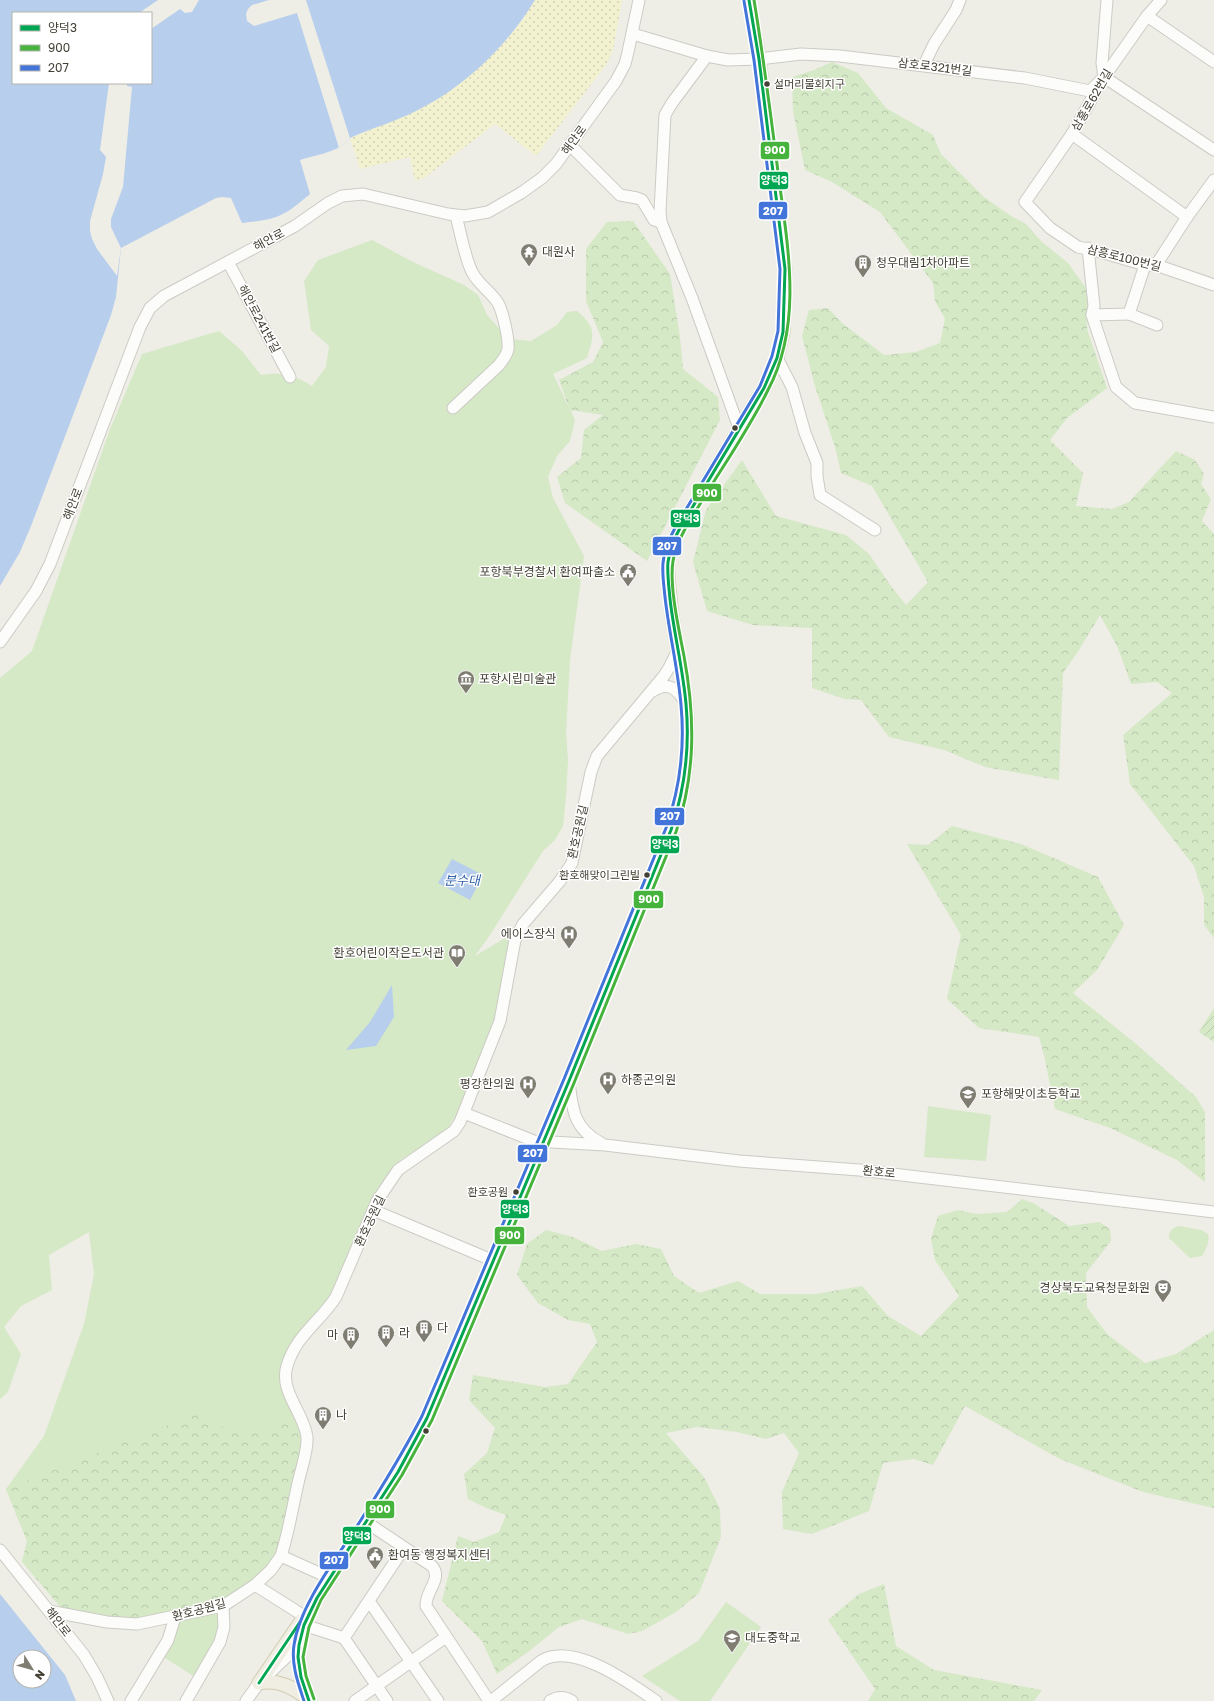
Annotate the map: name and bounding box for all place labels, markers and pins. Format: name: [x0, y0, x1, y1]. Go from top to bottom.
place label: 설머리물회지구: [774, 77, 845, 90]
marker: 설머리물회지구: [762, 79, 772, 89]
temple icon: 대원사: [519, 242, 539, 267]
place label: 대원사: [542, 244, 575, 259]
building icon: 청우대림1차아파트: [853, 253, 873, 278]
place label: 청우대림1차아파트: [876, 255, 970, 270]
unlabelled marker: [730, 423, 740, 433]
public building icon: 포항북부경찰서 환여파출소: [618, 562, 638, 587]
place label: 포항북부경찰서 환여파출소: [480, 564, 615, 579]
museum icon: 포항시립미술관: [456, 669, 476, 694]
place label: 포항시립미술관: [479, 671, 556, 686]
place label: 환호해맞이그린빌: [559, 868, 640, 881]
marker: 환호해맞이그린빌: [642, 870, 652, 880]
hospital icon: 에이스장식: [559, 924, 579, 949]
place label: 에이스장식: [501, 926, 556, 941]
library icon: 환호어린이작은도서관: [447, 943, 467, 968]
place label: 환호어린이작은도서관: [334, 945, 444, 960]
hospital icon: 하종곤의원: [598, 1070, 618, 1095]
place label: 하종곤의원: [621, 1072, 676, 1087]
hospital icon: 평강한의원: [518, 1074, 538, 1099]
place label: 평강한의원: [460, 1076, 515, 1091]
school or university icon: 포항해맞이초등학교: [958, 1084, 978, 1109]
place label: 포항해맞이초등학교: [981, 1086, 1080, 1101]
place label: 환호공원: [468, 1185, 508, 1198]
marker: 환호공원: [511, 1187, 521, 1197]
theatre icon: 경상북도교육청문화원: [1153, 1278, 1173, 1303]
place label: 경상북도교육청문화원: [1040, 1280, 1150, 1295]
building icon: 다: [414, 1318, 434, 1343]
place label: 다: [437, 1320, 448, 1335]
building icon: 라: [376, 1323, 396, 1348]
building icon: 마: [341, 1325, 361, 1350]
place label: 라: [399, 1325, 410, 1340]
place label: 마: [327, 1327, 338, 1342]
building icon: 나: [313, 1405, 333, 1430]
place label: 나: [336, 1407, 347, 1422]
unlabelled marker: [421, 1426, 431, 1436]
public building icon: 환여동 행정복지센터: [365, 1545, 385, 1570]
place label: 환여동 행정복지센터: [388, 1547, 490, 1562]
school or university icon: 대도중학교: [722, 1628, 742, 1653]
place label: 대도중학교: [745, 1630, 800, 1645]

